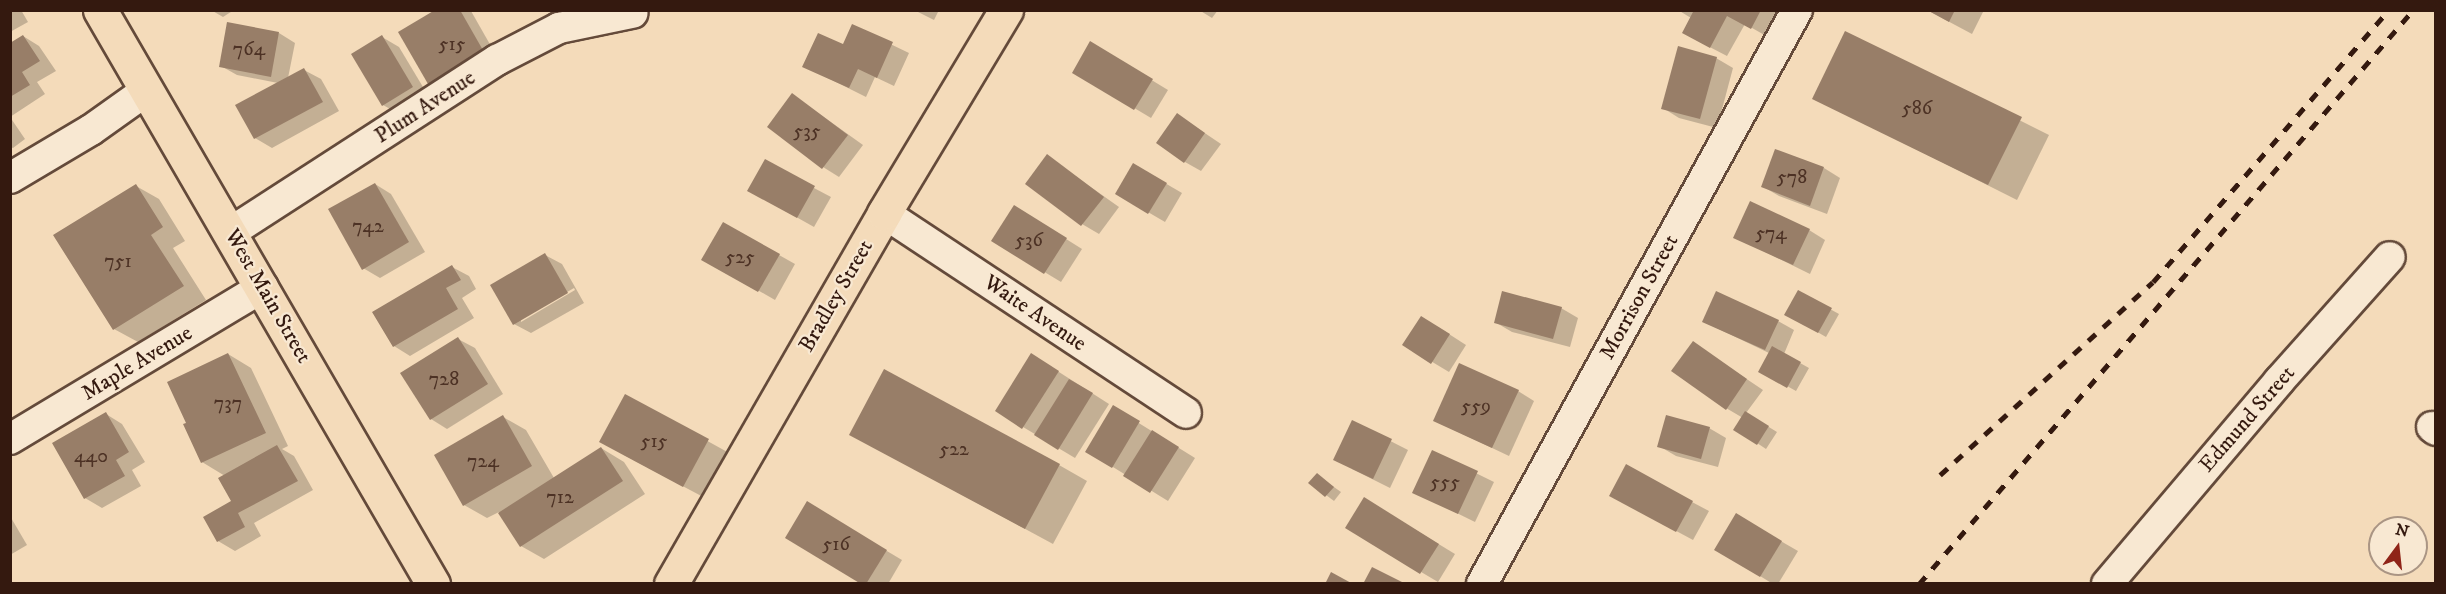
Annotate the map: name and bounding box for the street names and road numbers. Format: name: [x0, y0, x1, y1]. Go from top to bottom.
street label: Plum Avenue: [370, 65, 480, 149]
street label: West Main Street: [219, 224, 317, 368]
street label: Morrison Street: [1594, 230, 1684, 364]
street label: Bradley Street: [793, 235, 879, 357]
street label: Waite Avenue: [979, 269, 1091, 357]
street label: Maple Avenue: [77, 320, 197, 406]
street label: Edmund Street: [2193, 360, 2301, 478]

